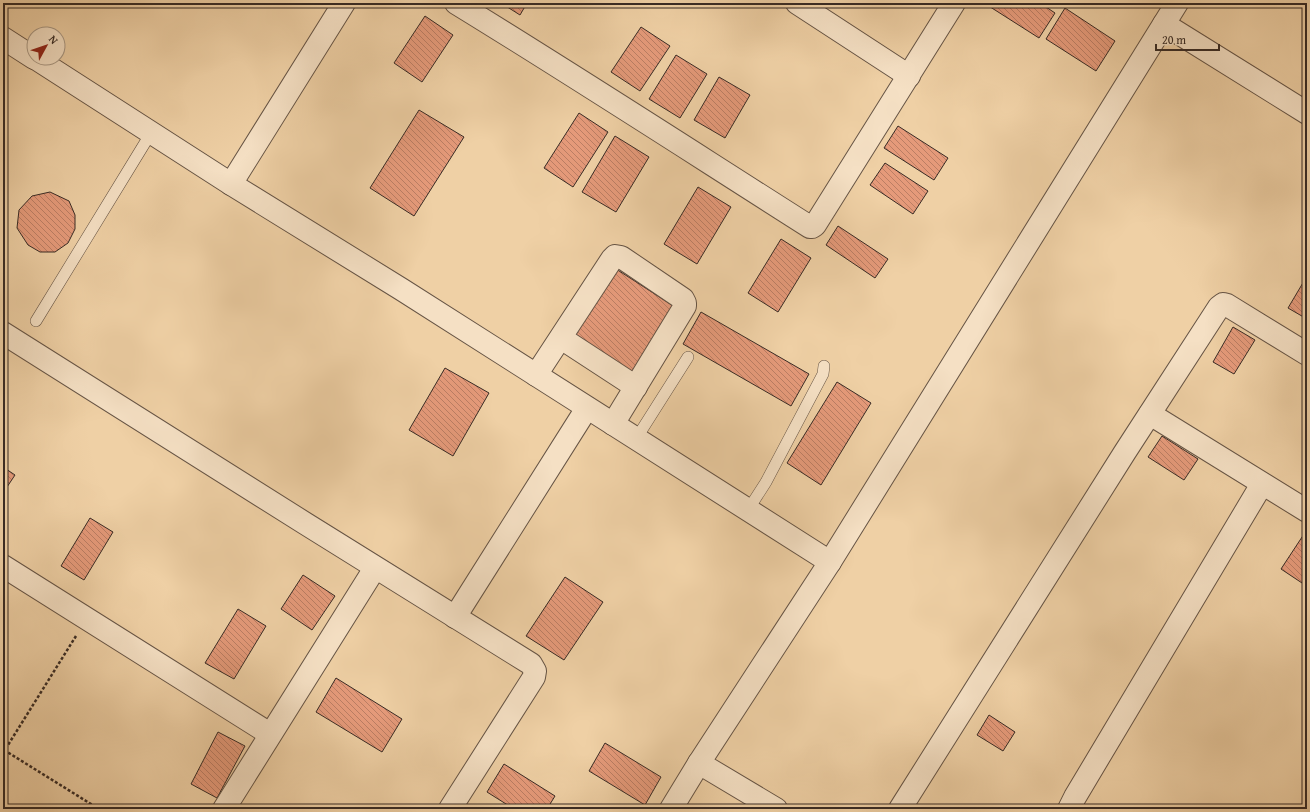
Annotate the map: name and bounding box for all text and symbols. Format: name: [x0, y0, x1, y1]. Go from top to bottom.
north arrow: [26, 26, 66, 66]
scale bar: [1156, 26, 1219, 52]
text: 20 m: [1162, 31, 1186, 48]
text: N: [45, 32, 63, 48]

